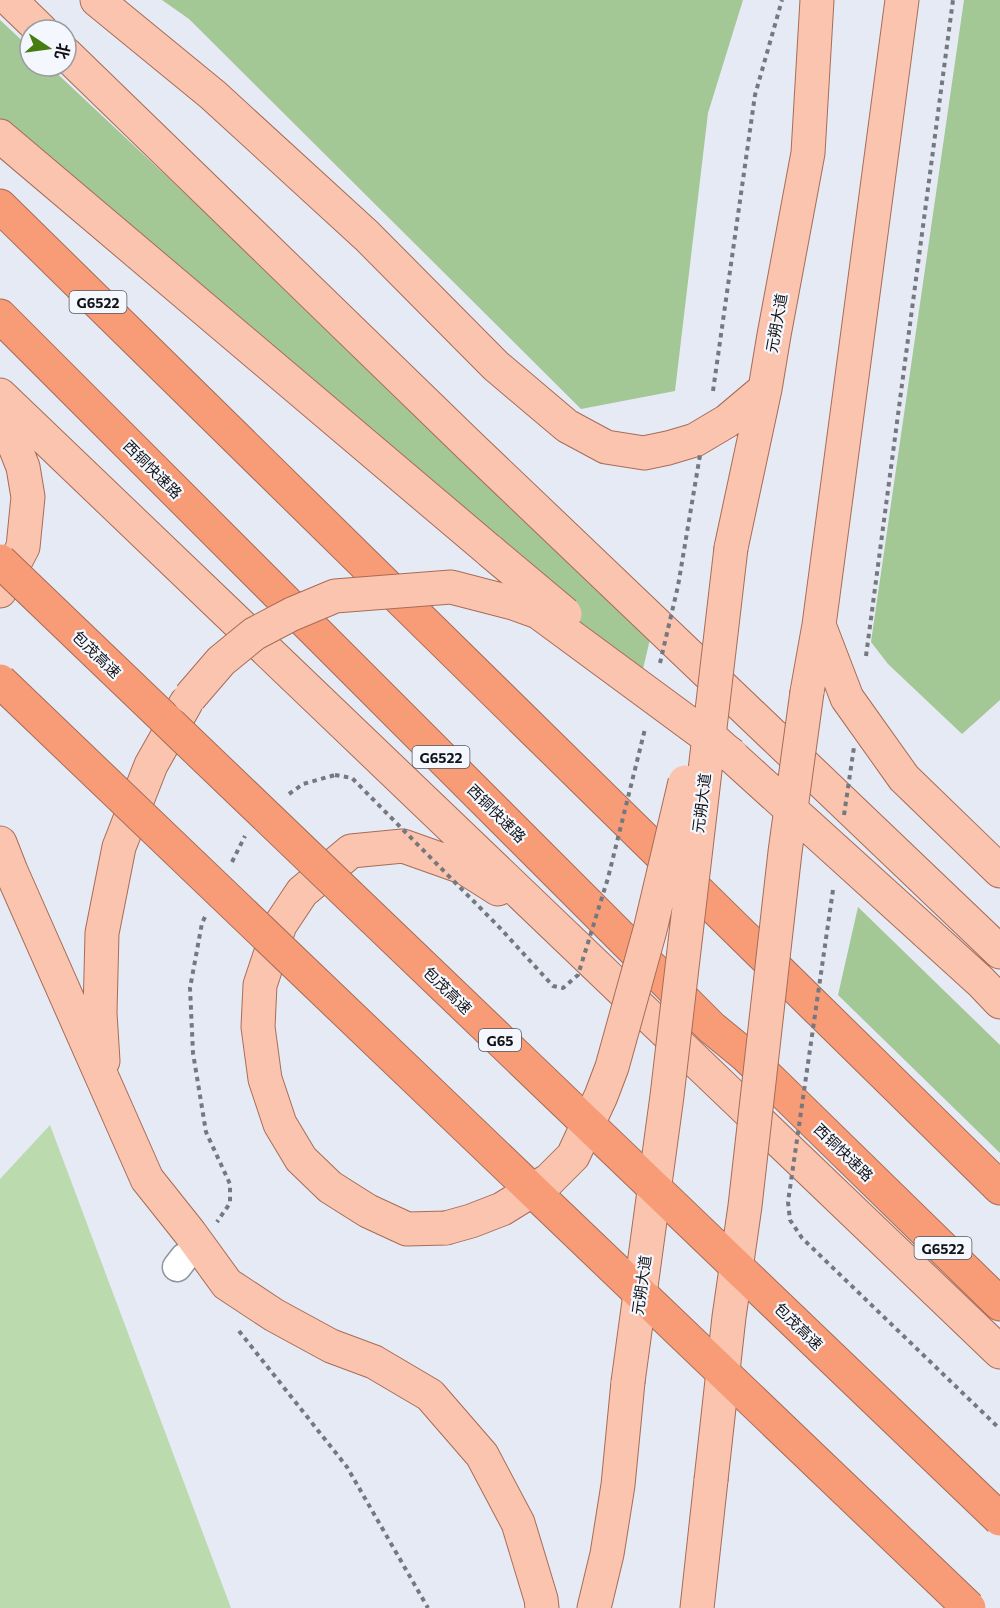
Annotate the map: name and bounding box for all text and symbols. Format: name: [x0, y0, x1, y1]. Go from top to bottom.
north arrow: [18, 18, 78, 78]
text: 北: [52, 42, 74, 61]
road number: G6522: [70, 291, 126, 313]
street label: 元朔大道: [762, 292, 790, 354]
street label: 西铜快速路: [120, 436, 186, 502]
street label: 包茂高速: [69, 627, 125, 681]
road number: G6522: [412, 746, 470, 768]
street label: 元朔大道: [688, 772, 714, 834]
street label: 西铜快速路: [464, 780, 530, 846]
street label: 包茂高速: [420, 963, 476, 1017]
road number: G65: [479, 1029, 521, 1051]
street label: 西铜快速路: [811, 1119, 877, 1185]
road number: G6522: [914, 1237, 972, 1259]
street label: 元朔大道: [628, 1254, 654, 1316]
street label: 包茂高速: [771, 1299, 827, 1353]

